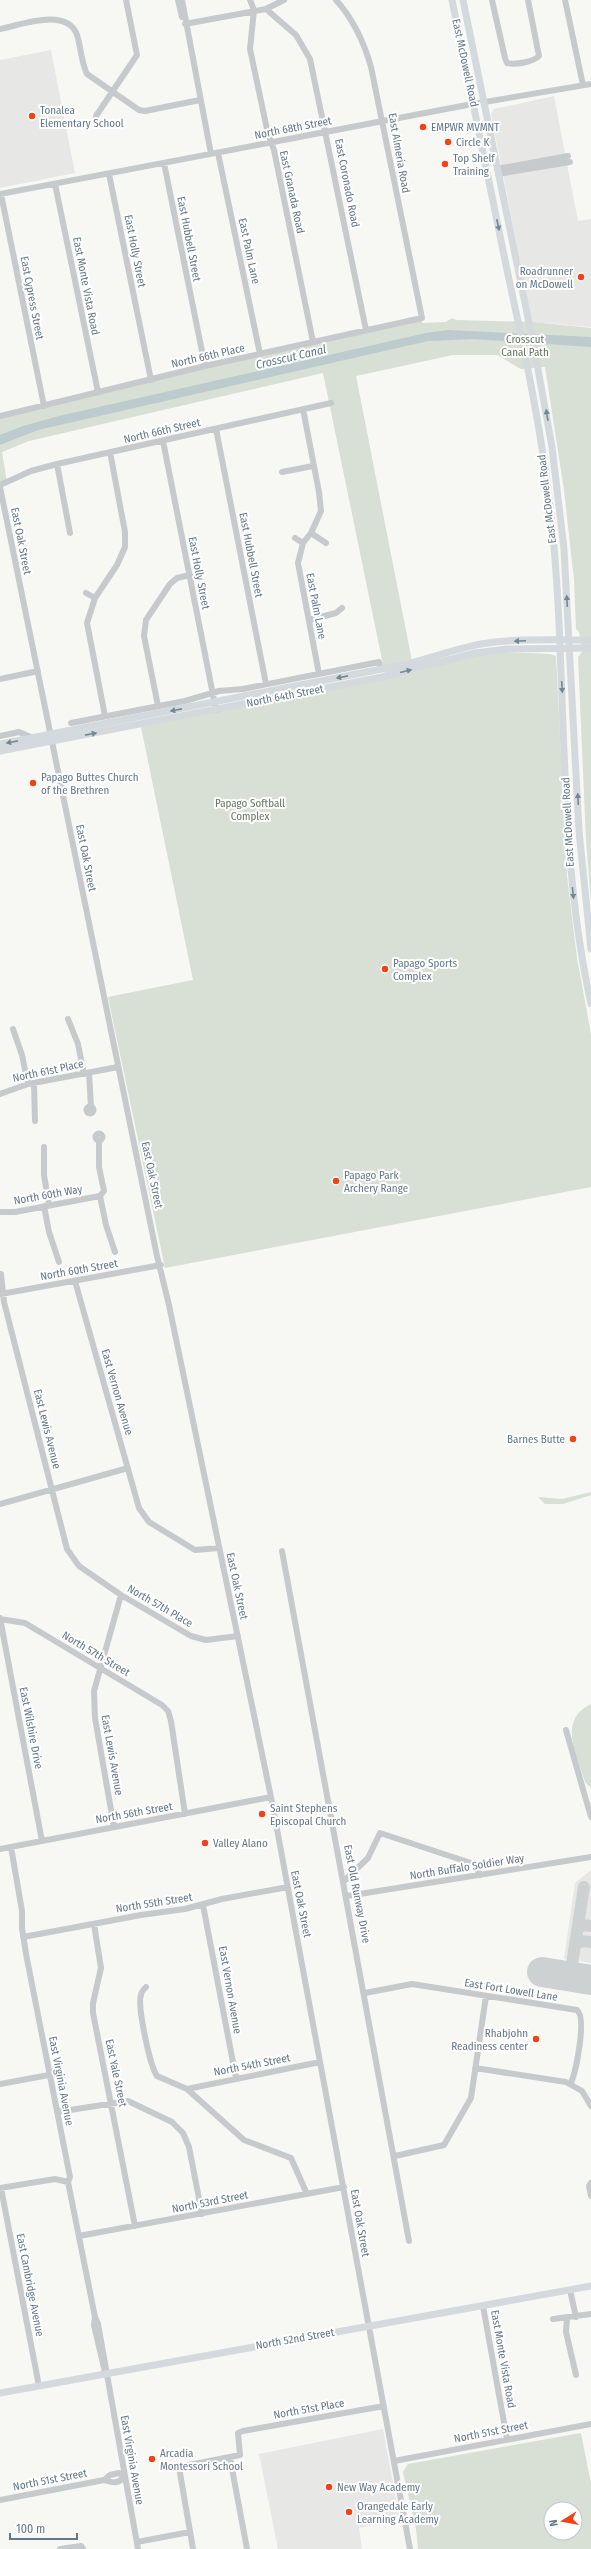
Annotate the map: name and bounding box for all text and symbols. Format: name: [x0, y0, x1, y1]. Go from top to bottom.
street label: East McDowell Road: [449, 18, 481, 108]
place label: Tonalea Elementary School: [40, 104, 124, 130]
marker: Tonalea Elementary School: [27, 111, 37, 121]
street label: East Almeria Road: [386, 112, 412, 194]
street label: North 68th Street: [253, 114, 333, 142]
place label: EMPWR MVMNT: [431, 121, 500, 134]
marker: EMPWR MVMNT: [418, 122, 428, 132]
place label: Circle K: [456, 136, 489, 149]
marker: Circle K: [443, 137, 453, 147]
street label: East Coronado Road: [332, 138, 362, 228]
street label: East Granada Road: [277, 149, 307, 235]
place label: Top Shelf Training: [453, 152, 495, 178]
marker: Top Shelf Training: [440, 159, 450, 169]
street label: East Hubbell Street: [174, 195, 204, 283]
street label: East Holly Street: [122, 213, 149, 289]
street label: East Palm Lane: [236, 217, 262, 285]
one-way arrow: [496, 219, 502, 231]
street label: East Monte Vista Road: [70, 236, 102, 336]
street label: East Cypress Street: [18, 255, 47, 341]
place label: Roadrunner on McDowell: [516, 265, 573, 291]
marker: Roadrunner on McDowell: [576, 272, 586, 282]
park label: Crosscut Canal Path: [501, 333, 549, 359]
street label: North 66th Place: [170, 341, 246, 371]
water label: Crosscut Canal: [255, 342, 327, 372]
one-way arrow: [544, 409, 550, 421]
street label: North 66th Street: [122, 416, 202, 446]
street label: East McDowell Road: [535, 454, 559, 544]
street label: East Oak Street: [8, 506, 34, 576]
street label: East Hubbell Street: [236, 511, 266, 599]
street label: East Holly Street: [186, 535, 213, 611]
street label: East Palm Lane: [303, 572, 329, 640]
one-way arrow: [564, 595, 571, 607]
one-way arrow: [513, 638, 526, 644]
one-way arrow: [400, 668, 412, 674]
one-way arrow: [336, 674, 348, 680]
one-way arrow: [558, 681, 565, 694]
street label: North 64th Street: [245, 682, 325, 710]
one-way arrow: [170, 707, 182, 713]
one-way arrow: [85, 731, 97, 737]
one-way arrow: [6, 739, 18, 745]
place label: Papago Buttes Church of the Brethren: [41, 771, 139, 797]
street label: East McDowell Road: [559, 777, 577, 867]
marker: Papago Buttes Church of the Brethren: [28, 778, 38, 788]
one-way arrow: [575, 792, 581, 805]
park label: Papago Softball Complex: [215, 797, 285, 823]
street label: East Oak Street: [73, 823, 99, 893]
one-way arrow: [570, 887, 576, 899]
place label: Papago Sports Complex: [393, 957, 457, 983]
marker: Papago Sports Complex: [380, 964, 390, 974]
street label: North 61st Place: [11, 1057, 85, 1085]
street label: East Oak Street: [139, 1140, 166, 1210]
place label: Papago Park Archery Range: [344, 1169, 408, 1195]
marker: Papago Park Archery Range: [331, 1176, 341, 1186]
street label: North 60th Way: [13, 1183, 83, 1207]
street label: North 60th Street: [39, 1257, 119, 1283]
street label: East Vernon Avenue: [99, 1348, 135, 1436]
street label: East Lewis Avenue: [31, 1388, 63, 1470]
place label: Barnes Butte: [507, 1433, 565, 1446]
marker: Barnes Butte: [568, 1434, 578, 1444]
street label: East Oak Street: [224, 1551, 251, 1621]
street label: North 57th Place: [125, 1582, 195, 1630]
street label: North 57th Street: [60, 1629, 133, 1679]
street label: East Wilshire Drive: [17, 1686, 45, 1770]
street label: East Lewis Avenue: [99, 1714, 125, 1796]
street label: North 56th Street: [95, 1800, 174, 1826]
place label: Saint Stephens Episcopal Church: [270, 1802, 346, 1828]
marker: Saint Stephens Episcopal Church: [257, 1809, 267, 1819]
place label: Valley Alano: [213, 1837, 268, 1850]
marker: Valley Alano: [200, 1838, 210, 1848]
street label: East Old Runway Drive: [341, 1844, 373, 1944]
street label: North Buffalo Soldier Way: [409, 1852, 525, 1882]
street label: East Oak Street: [288, 1869, 314, 1939]
street label: North 55th Street: [115, 1890, 194, 1915]
street label: East Vernon Avenue: [216, 1945, 244, 2035]
street label: East Fort Lowell Lane: [463, 1976, 559, 2004]
place label: Rhabjohn Readiness center: [451, 2027, 528, 2053]
marker: Rhabjohn Readiness center: [531, 2034, 541, 2044]
street label: East Virginia Avenue: [46, 2035, 76, 2127]
street label: East Yale Street: [102, 2038, 130, 2109]
street label: North 54th Street: [213, 2051, 292, 2079]
street label: North 53rd Street: [171, 2188, 250, 2216]
street label: East Oak Street: [348, 2188, 372, 2258]
street label: East Cambridge Avenue: [14, 2232, 46, 2338]
street label: East Monte Vista Road: [488, 2309, 518, 2409]
street label: North 52nd Street: [255, 2326, 336, 2352]
street label: North 51st Place: [273, 2396, 345, 2422]
street label: East Virginia Avenue: [118, 2414, 146, 2506]
street label: North 51st Street: [453, 2418, 529, 2446]
place label: Arcadia Montessori School: [160, 2447, 243, 2473]
marker: Arcadia Montessori School: [147, 2454, 157, 2464]
street label: North 51st Street: [12, 2466, 88, 2494]
place label: New Way Academy: [337, 2481, 420, 2494]
marker: New Way Academy: [324, 2482, 334, 2492]
place label: Orangedale Early Learning Academy: [357, 2500, 439, 2526]
north arrow: [543, 2501, 583, 2541]
marker: Orangedale Early Learning Academy: [344, 2507, 354, 2517]
scale bar: [10, 2515, 77, 2541]
text: N: [547, 2518, 561, 2527]
text: 100 m: [16, 2522, 45, 2536]

